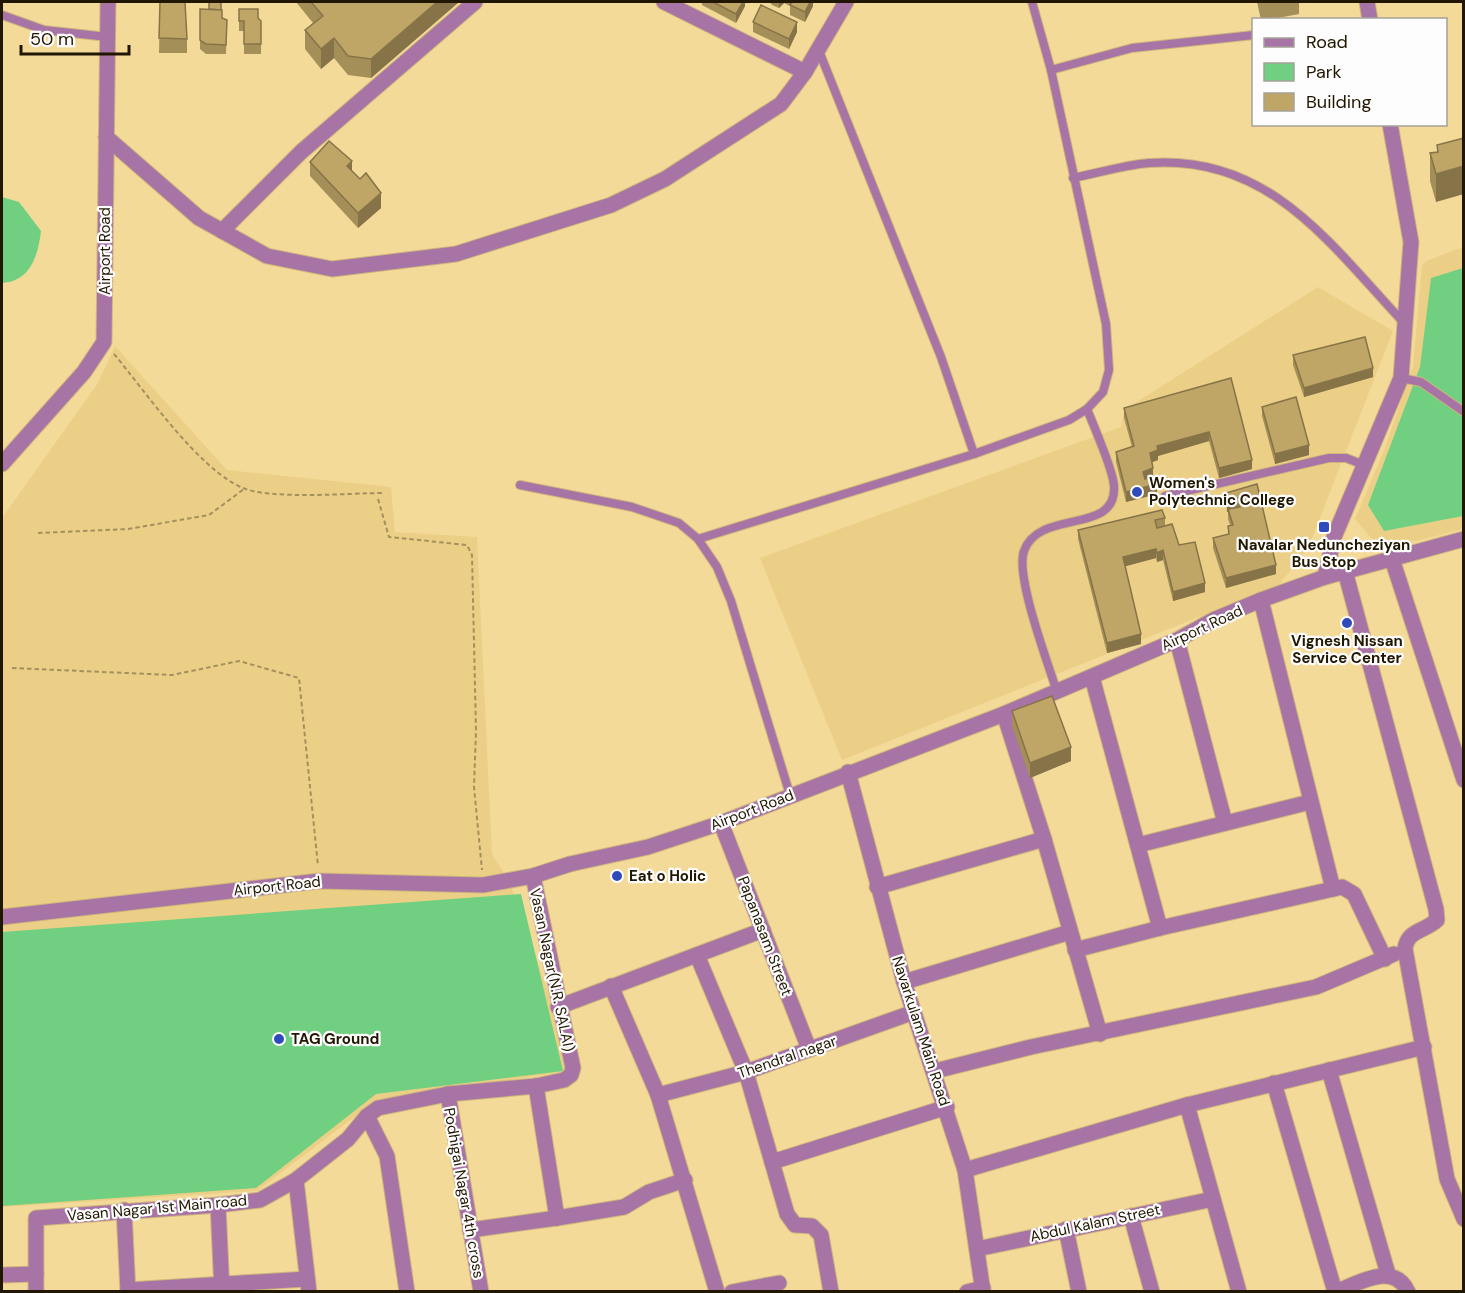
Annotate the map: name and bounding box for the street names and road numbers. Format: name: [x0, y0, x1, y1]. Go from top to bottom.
street label: Airport Road: [95, 207, 115, 295]
street label: Airport Road: [1158, 600, 1246, 656]
street label: Airport Road: [707, 785, 797, 835]
street label: Airport Road: [232, 871, 322, 901]
street label: Papanasam Street: [733, 873, 797, 999]
street label: Vasan Nagar(N.R. SALAI): [525, 886, 579, 1054]
street label: Navarkulam Main Road: [887, 954, 955, 1108]
street label: Thendral nagar: [735, 1031, 840, 1083]
street label: Podhigai Nagar 4th cross: [439, 1106, 489, 1280]
street label: Vasan Nagar 1st Main road: [66, 1190, 248, 1226]
street label: Abdul Kalam Street: [1028, 1199, 1162, 1247]

